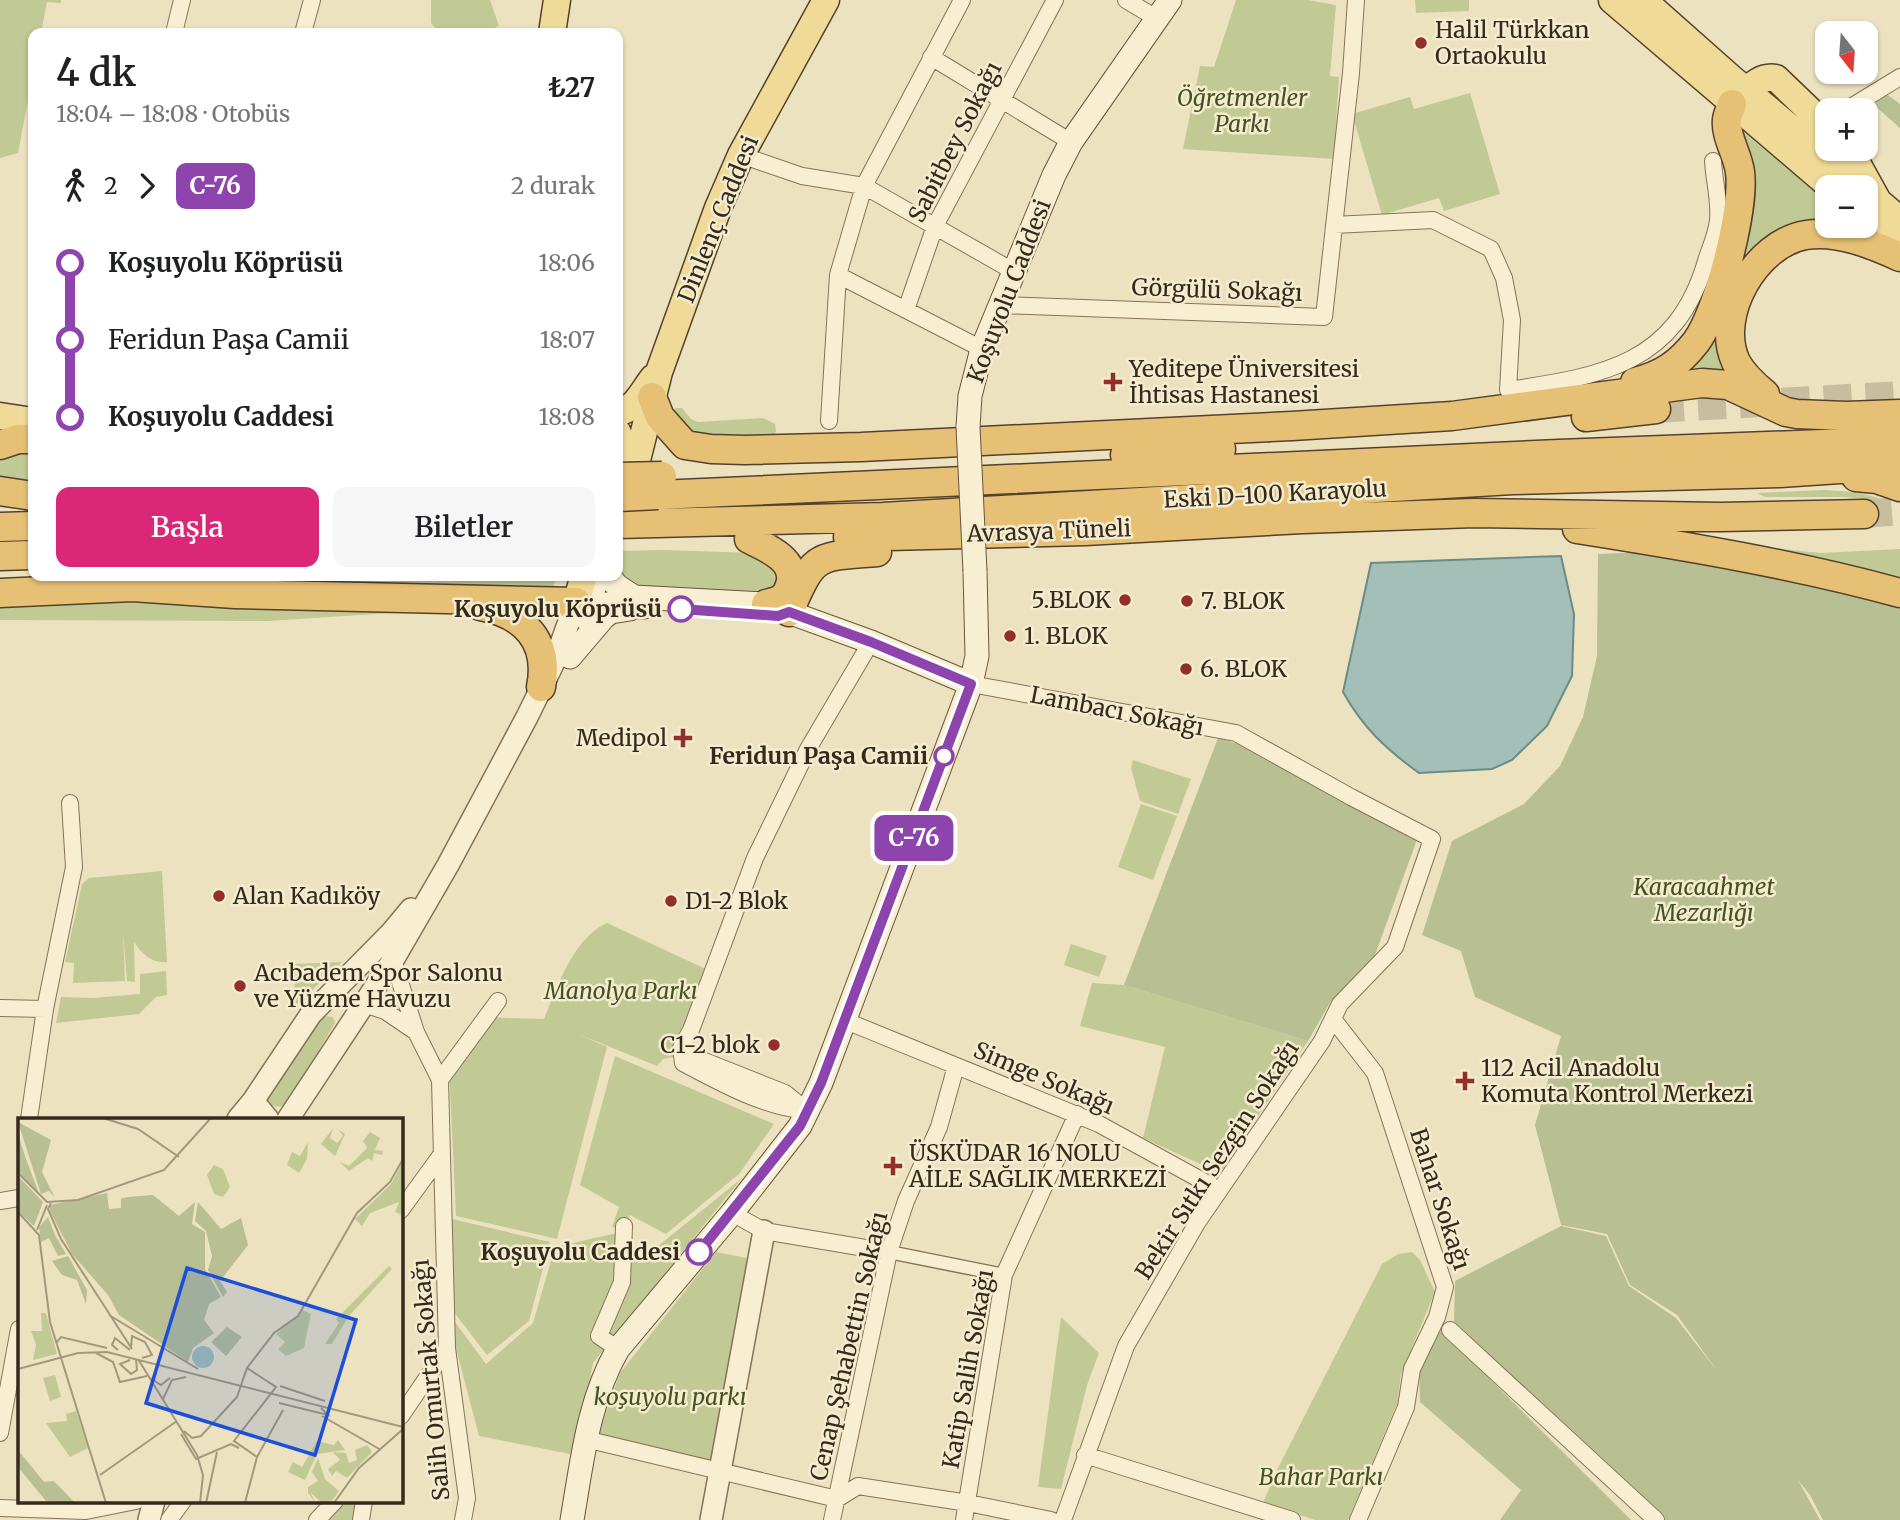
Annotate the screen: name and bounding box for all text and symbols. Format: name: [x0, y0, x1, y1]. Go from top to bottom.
place label: Halil Türkkan Ortaokulu: [1435, 15, 1590, 70]
north arrow: [1815, 21, 1878, 84]
map controls: [1815, 21, 1878, 238]
marker: Halil Türkkan Ortaokulu: [1413, 35, 1429, 51]
text: 4 dk: [56, 49, 136, 96]
street label: Sabitbey Sokağı: [902, 56, 1008, 227]
text: ₺27: [548, 71, 595, 104]
park label: Öğretmenler Parkı: [1177, 83, 1308, 138]
button: +: [1815, 98, 1878, 161]
text: 18:04 – 18:08 · Otobüs: [56, 99, 290, 128]
street label: Dinlenç Caddesi: [671, 131, 764, 307]
icon: walk: [56, 167, 94, 205]
icon: forward: [128, 167, 166, 205]
text: C-76: [190, 170, 241, 201]
text: 2: [104, 171, 118, 200]
text: 2 durak: [511, 171, 595, 200]
button: −: [1815, 175, 1878, 238]
street label: Koşuyolu Caddesi: [960, 195, 1057, 387]
text: Koşuyolu Köprüsü: [108, 246, 343, 279]
text: 18:06: [538, 248, 595, 277]
street label: Görgülü Sokağı: [1131, 272, 1303, 307]
text: Feridun Paşa Camii: [108, 323, 349, 356]
text: 18:07: [540, 325, 595, 354]
place label: Yeditepe Üniversitesi İhtisas Hastanesi: [1128, 354, 1359, 409]
marker: Yeditepe Üniversitesi İhtisas Hastanesi: [1103, 372, 1123, 392]
text: Koşuyolu Caddesi: [108, 400, 334, 433]
text: 18:08: [539, 402, 595, 431]
street label: Eski D-100 Karayolu: [1162, 473, 1387, 514]
button: Başla: [56, 487, 319, 567]
button: Biletler: [333, 487, 595, 567]
street label: Avrasya Tüneli: [965, 513, 1132, 548]
place label: 5.BLOK: [1031, 585, 1111, 614]
place label: 7. BLOK: [1201, 586, 1285, 615]
marker: 5.BLOK: [1117, 592, 1133, 608]
marker: 7. BLOK: [1179, 593, 1195, 609]
place label: Koşuyolu Köprüsü: [454, 594, 662, 623]
marker: Koşuyolu Köprüsü: [668, 596, 694, 622]
place label: 1. BLOK: [1024, 621, 1108, 650]
marker: 1. BLOK: [1002, 628, 1018, 644]
place label: 6. BLOK: [1200, 654, 1287, 683]
marker: 6. BLOK: [1178, 661, 1194, 677]
street label: Lambacı Sokağı: [1028, 679, 1206, 742]
place label: Medipol: [576, 723, 667, 752]
marker: Medipol: [673, 728, 693, 748]
place label: Feridun Paşa Camii: [709, 741, 928, 770]
marker: Feridun Paşa Camii: [934, 746, 954, 766]
line badge: C-76: [865, 815, 963, 861]
text: C-76: [888, 822, 940, 853]
park label: Karacaahmet Mezarlığı: [1633, 872, 1774, 927]
place label: Alan Kadıköy: [232, 881, 381, 910]
place label: D1-2 Blok: [685, 886, 789, 915]
marker: Alan Kadıköy: [211, 888, 227, 904]
marker: D1-2 Blok: [663, 893, 679, 909]
place label: Acıbadem Spor Salonu ve Yüzme Havuzu: [253, 958, 503, 1013]
park label: Manolya Parkı: [543, 976, 698, 1005]
marker: Acıbadem Spor Salonu ve Yüzme Havuzu: [232, 978, 248, 994]
place label: C1-2 blok: [660, 1030, 760, 1059]
street label: Simge Sokağı: [969, 1035, 1119, 1120]
street label: Bekir Sıtkı Sezgin Sokağı: [1128, 1035, 1305, 1285]
marker: C1-2 blok: [766, 1037, 782, 1053]
place label: 112 Acil Anadolu Komuta Kontrol Merkezi: [1481, 1053, 1753, 1108]
marker: 112 Acil Anadolu Komuta Kontrol Merkezi: [1455, 1071, 1475, 1091]
inset map: [18, 1118, 402, 1502]
street label: Bahar Sokağı: [1404, 1124, 1477, 1273]
place label: ÜSKÜDAR 16 NOLU AİLE SAĞLIK MERKEZİ: [908, 1138, 1167, 1193]
marker: ÜSKÜDAR 16 NOLU AİLE SAĞLIK MERKEZİ: [883, 1156, 903, 1176]
street label: Cenap Şehabettin Sokağı: [803, 1208, 894, 1483]
place label: Koşuyolu Caddesi: [480, 1237, 680, 1266]
marker: Koşuyolu Caddesi: [686, 1239, 712, 1265]
street label: Salih Omurtak Sokağı: [405, 1258, 456, 1502]
street label: Katip Salih Sokağı: [936, 1267, 999, 1471]
park label: koşuyolu parkı: [593, 1382, 747, 1411]
park label: Bahar Parkı: [1259, 1462, 1383, 1491]

